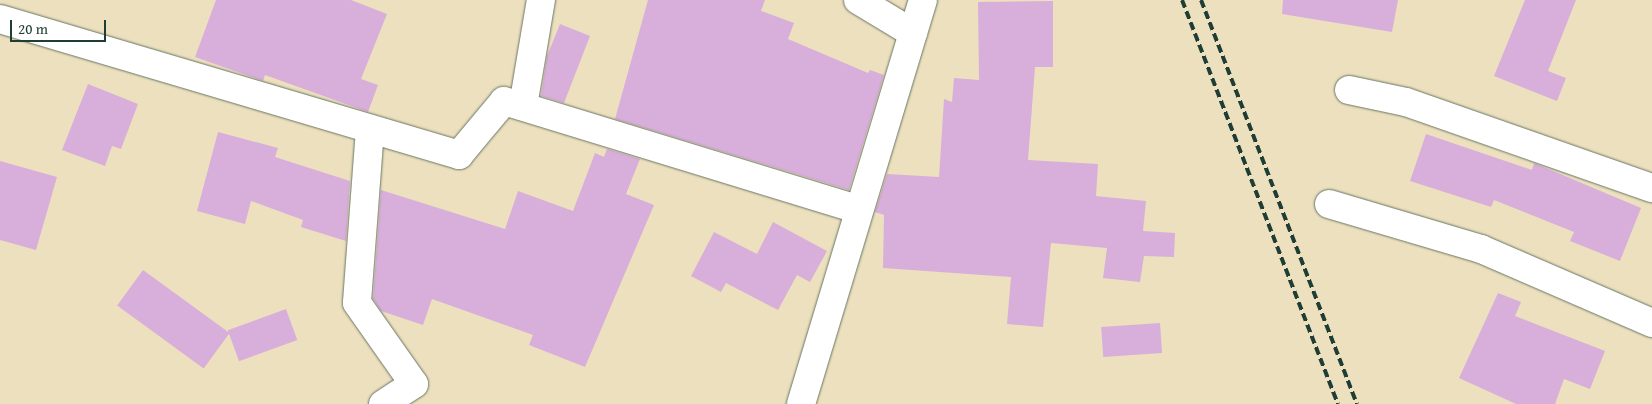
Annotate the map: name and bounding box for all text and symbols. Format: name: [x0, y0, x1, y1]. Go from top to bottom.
scale bar: [12, 10, 109, 42]
text: 20 m: [18, 18, 48, 39]

